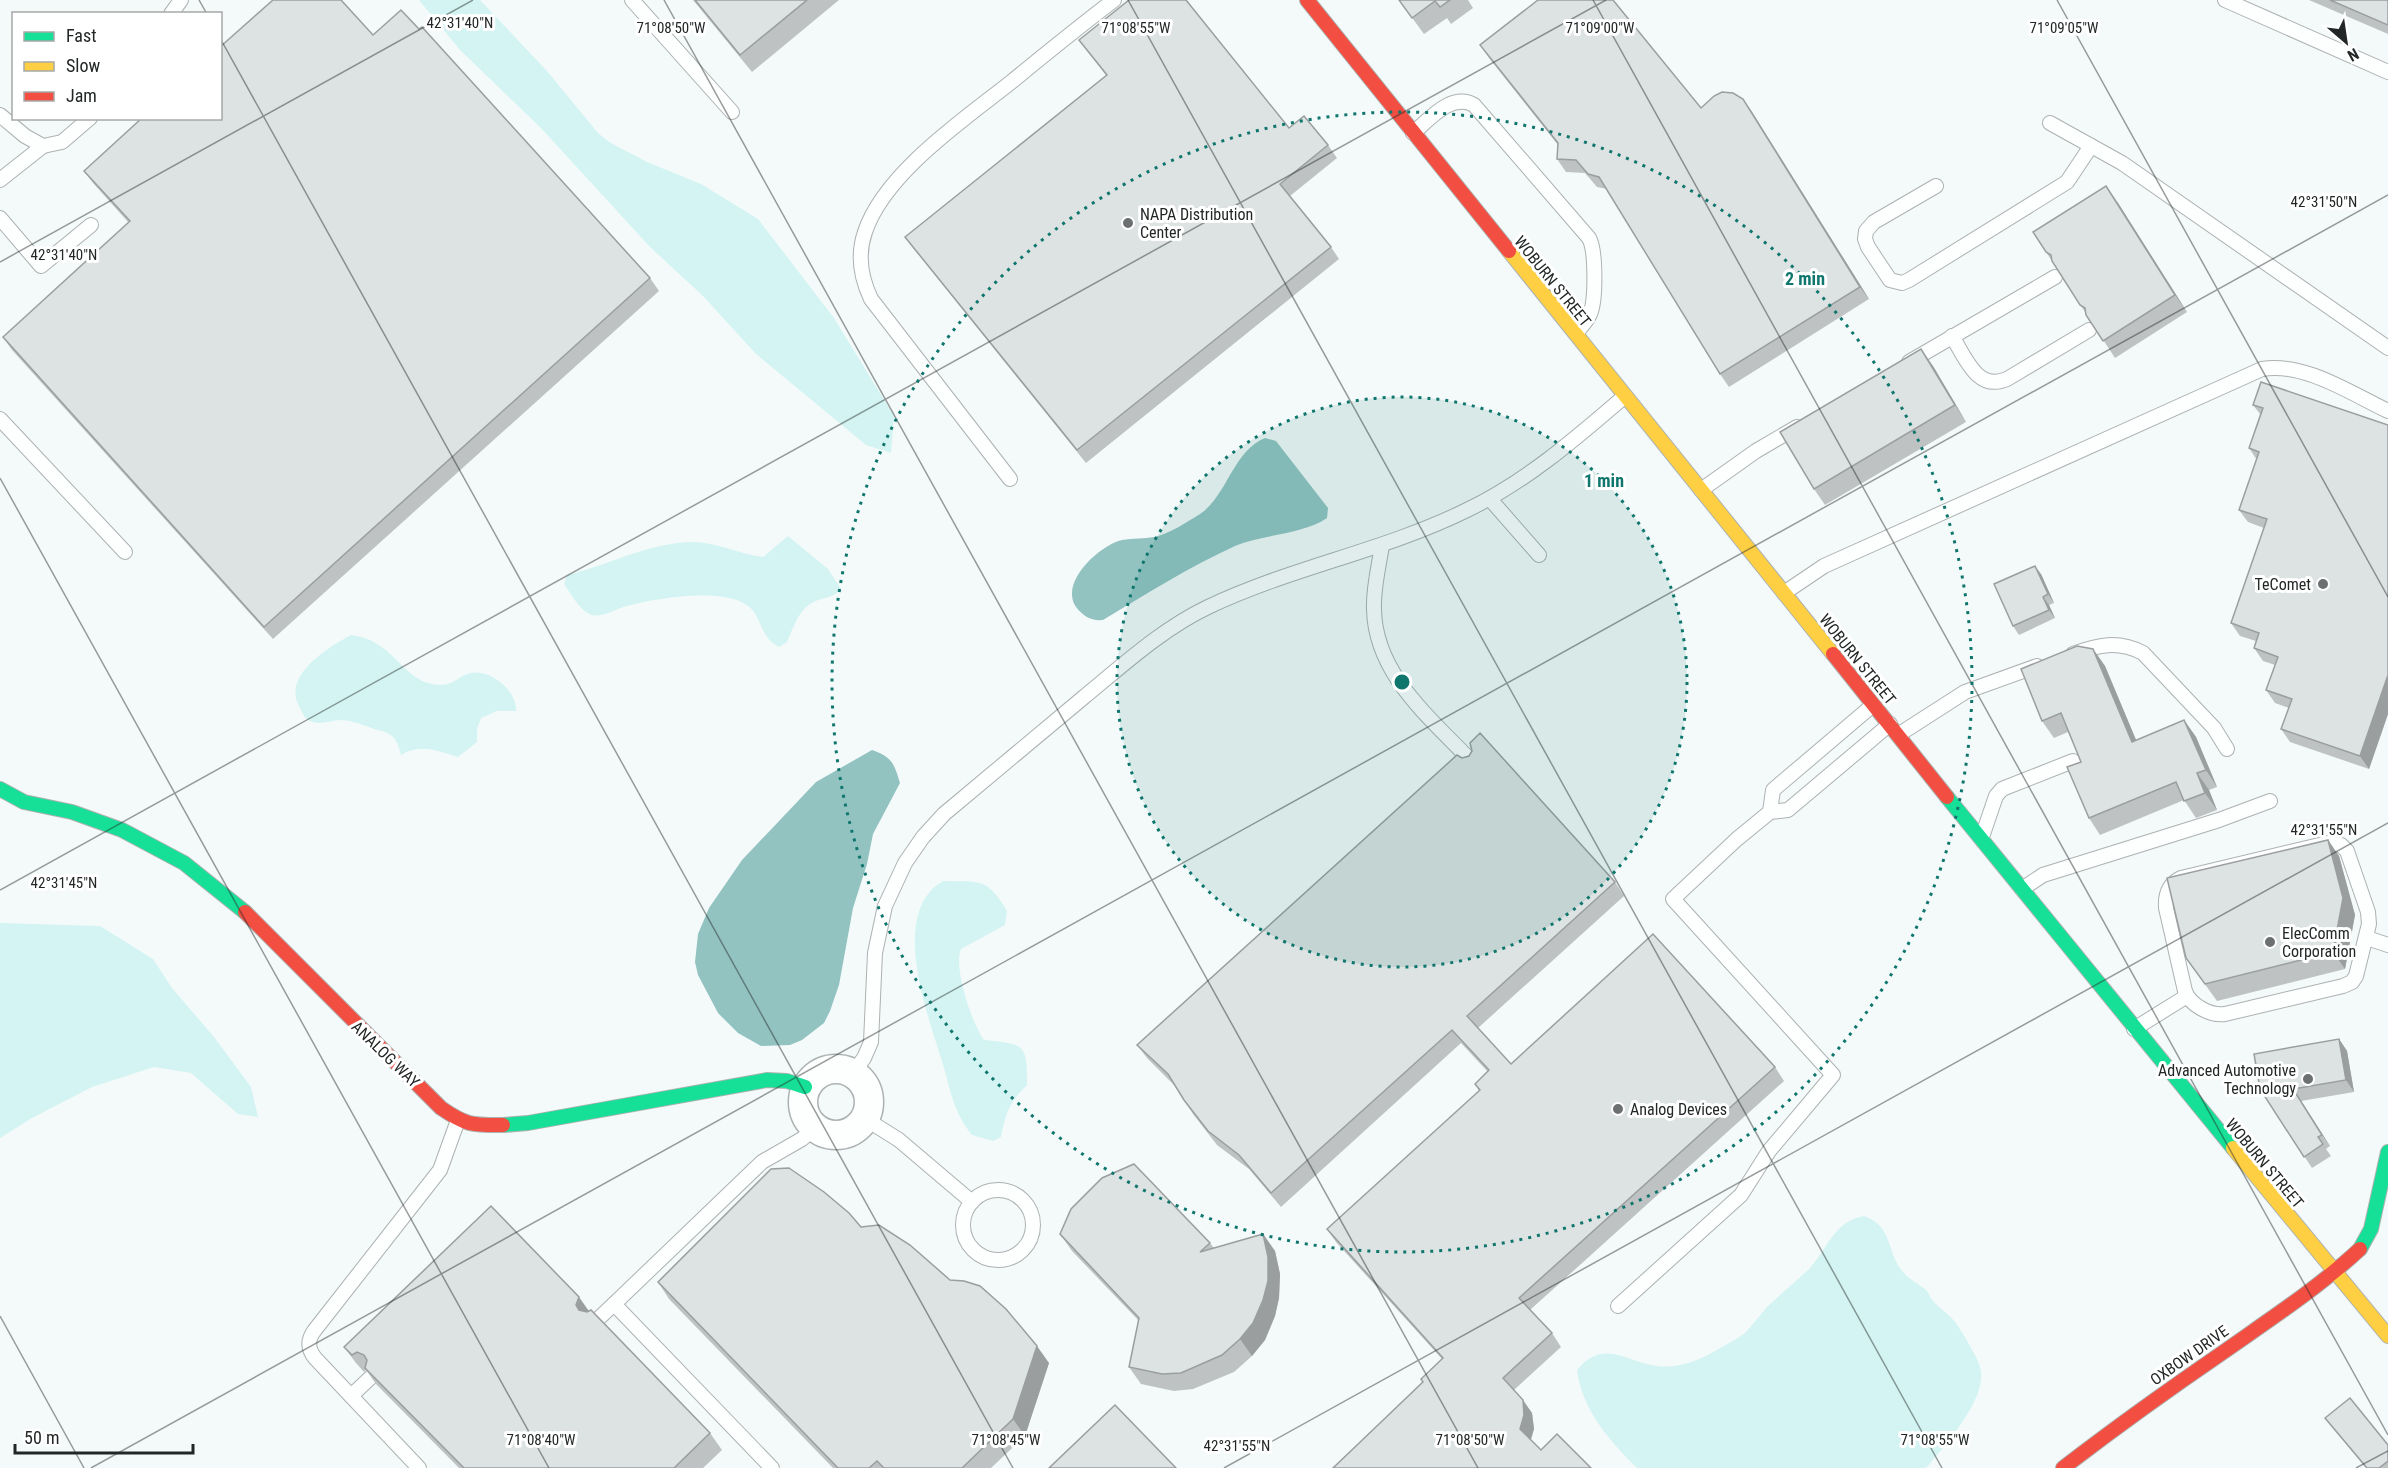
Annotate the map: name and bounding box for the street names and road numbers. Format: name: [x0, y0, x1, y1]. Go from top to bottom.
street label: WOBURN STREET: [1510, 232, 1595, 330]
street label: WOBURN STREET: [1815, 610, 1900, 708]
street label: ANALOG WAY: [348, 1017, 424, 1092]
street label: WOBURN STREET: [2222, 1115, 2308, 1212]
street label: OXBOW DRIVE: [2147, 1321, 2232, 1389]

